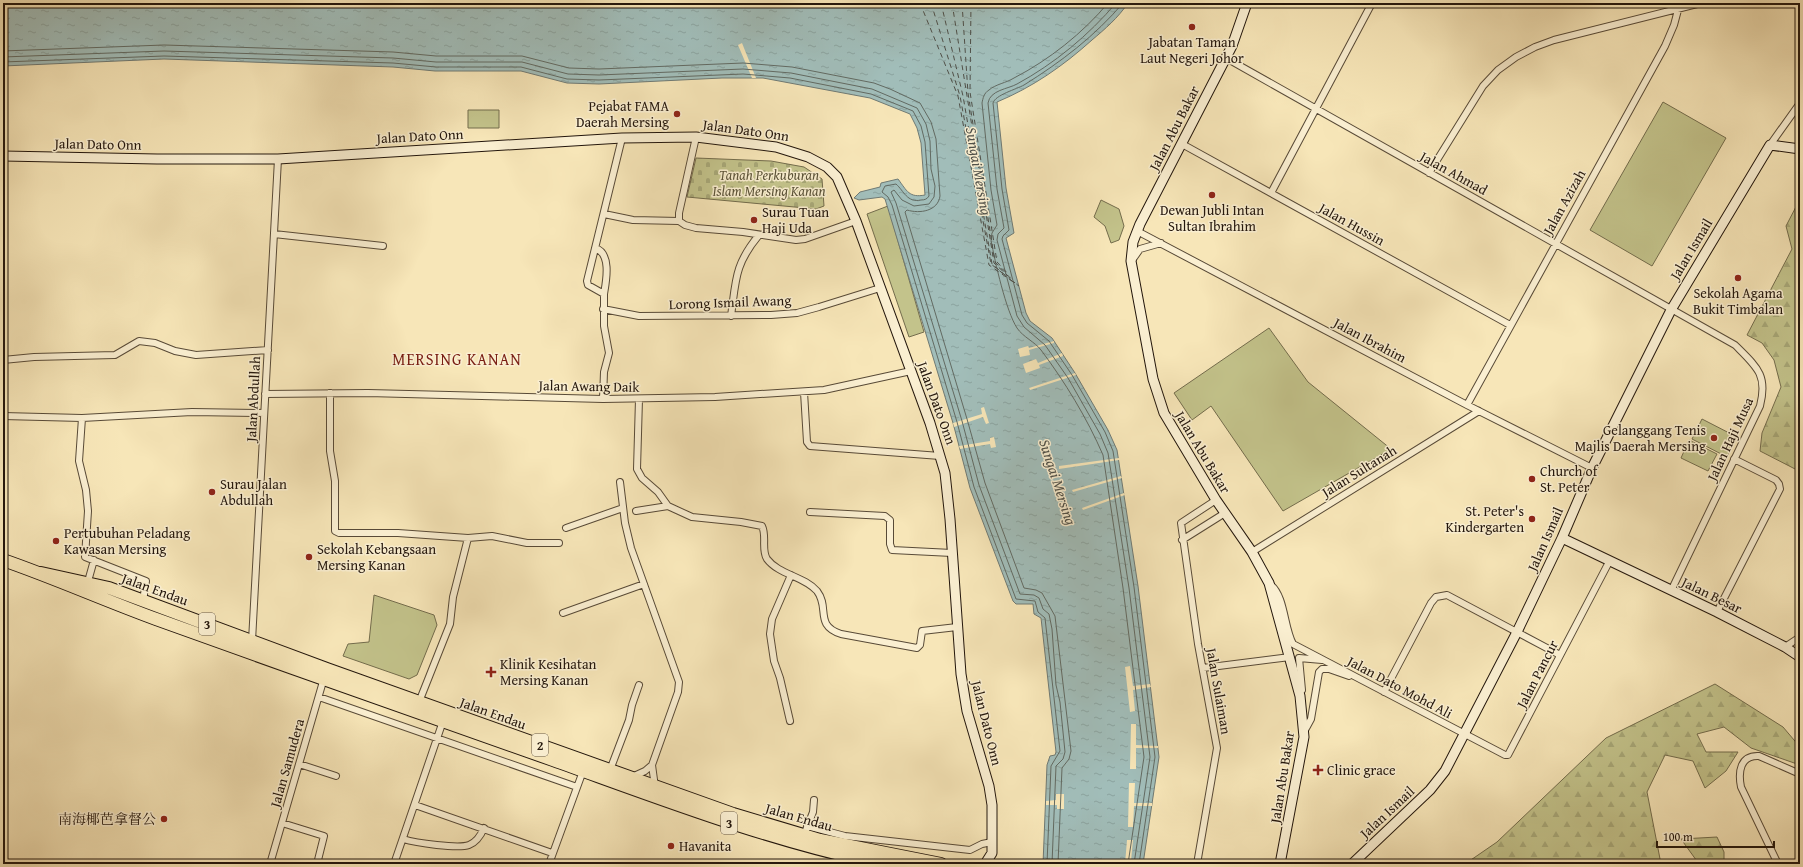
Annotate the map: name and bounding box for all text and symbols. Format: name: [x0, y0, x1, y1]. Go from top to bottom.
marker: Jabatan Taman Laut Negeri Johor: [1187, 22, 1197, 32]
place label: Jabatan Taman Laut Negeri Johor: [1140, 32, 1244, 68]
street label: Jalan Abu Bakar: [1143, 82, 1204, 176]
place label: Pejabat FAMA Daerah Mersing: [576, 96, 670, 132]
marker: Pejabat FAMA Daerah Mersing: [672, 109, 682, 119]
street label: Jalan Dato Onn: [700, 114, 791, 146]
street label: Jalan Dato Onn: [374, 124, 464, 148]
water label: Sungai Mersing: [961, 125, 997, 217]
street label: Jalan Dato Onn: [52, 133, 142, 155]
street label: Jalan Ahmad: [1415, 145, 1492, 200]
park label: Tanah Perkuburan Islam Mersing Kanan: [712, 165, 826, 201]
street label: Jalan Azizah: [1537, 166, 1590, 240]
marker: Dewan Jubli Intan Sultan Ibrahim: [1207, 190, 1217, 200]
street label: Jalan Hussin: [1314, 197, 1389, 250]
place label: Dewan Jubli Intan Sultan Ibrahim: [1160, 200, 1264, 236]
place label: Surau Tuan Haji Uda: [762, 202, 829, 238]
marker: Surau Tuan Haji Uda: [749, 215, 759, 225]
street label: Jalan Ismail: [1664, 215, 1717, 285]
marker: Sekolah Agama Bukit Timbalan: [1733, 273, 1743, 283]
place label: Sekolah Agama Bukit Timbalan: [1693, 283, 1783, 319]
street label: Lorong Ismail Awang: [668, 290, 792, 314]
street label: Jalan Ibrahim: [1328, 312, 1410, 368]
district label: MERSING KANAN: [392, 347, 522, 371]
street label: Jalan Abdullah: [241, 356, 265, 444]
street label: Jalan Dato Onn: [912, 357, 961, 447]
street label: Jalan Awang Daik: [536, 375, 640, 397]
street label: Jalan Haji Musa: [1701, 393, 1758, 486]
street label: Jalan Abu Bakar: [1169, 405, 1236, 497]
place label: Gelanggang Tenis Majlis Daerah Mersing: [1575, 420, 1706, 456]
marker: Gelanggang Tenis Majlis Daerah Mersing: [1709, 433, 1719, 443]
water label: Sungai Mersing: [1034, 436, 1082, 528]
street label: Jalan Sultanah: [1316, 440, 1400, 503]
place label: Church of St. Peter: [1540, 461, 1599, 497]
place label: Surau Jalan Abdullah: [220, 474, 287, 510]
marker: Church of St. Peter: [1527, 474, 1537, 484]
marker: Surau Jalan Abdullah: [207, 487, 217, 497]
place label: St. Peter's Kindergarten: [1445, 501, 1524, 537]
street label: Jalan Ismail: [1521, 504, 1568, 576]
marker: St. Peter's Kindergarten: [1527, 514, 1537, 524]
place label: Pertubuhan Peladang Kawasan Mersing: [64, 523, 190, 559]
marker: Pertubuhan Peladang Kawasan Mersing: [51, 536, 61, 546]
place label: Sekolah Kebangsaan Mersing Kanan: [317, 539, 436, 575]
marker: Sekolah Kebangsaan Mersing Kanan: [304, 552, 314, 562]
street label: Jalan Endau: [117, 567, 191, 610]
street label: Jalan Besar: [1677, 571, 1746, 618]
road number: 3: [199, 613, 215, 635]
street label: Jalan Pancur: [1510, 636, 1563, 713]
street label: Jalan Sulaiman: [1201, 644, 1236, 736]
street label: Jalan Dato Mohd Ali: [1342, 650, 1456, 723]
place label: Klinik Kesihatan Mersing Kanan: [500, 654, 597, 690]
marker: Klinik Kesihatan Mersing Kanan: [485, 666, 497, 678]
street label: Jalan Dato Onn: [966, 676, 1007, 768]
street label: Jalan Endau: [455, 691, 529, 734]
street label: Jalan Samudera: [264, 716, 309, 812]
street label: Jalan Abu Bakar: [1265, 729, 1299, 826]
road number: 2: [532, 734, 548, 756]
place label: Clinic grace: [1327, 760, 1396, 780]
marker: Clinic grace: [1312, 764, 1324, 776]
street label: Jalan Ismail: [1354, 781, 1419, 844]
street label: Jalan Endau: [761, 797, 835, 836]
place label: 南海椰芭拿督公: [58, 809, 156, 829]
road number: 3: [721, 812, 737, 834]
marker: 南海椰芭拿督公: [159, 814, 169, 824]
scale bar: [1657, 823, 1774, 849]
text: 100 m: [1663, 828, 1693, 845]
place label: Havanita: [679, 836, 732, 856]
marker: Havanita: [666, 841, 676, 851]

